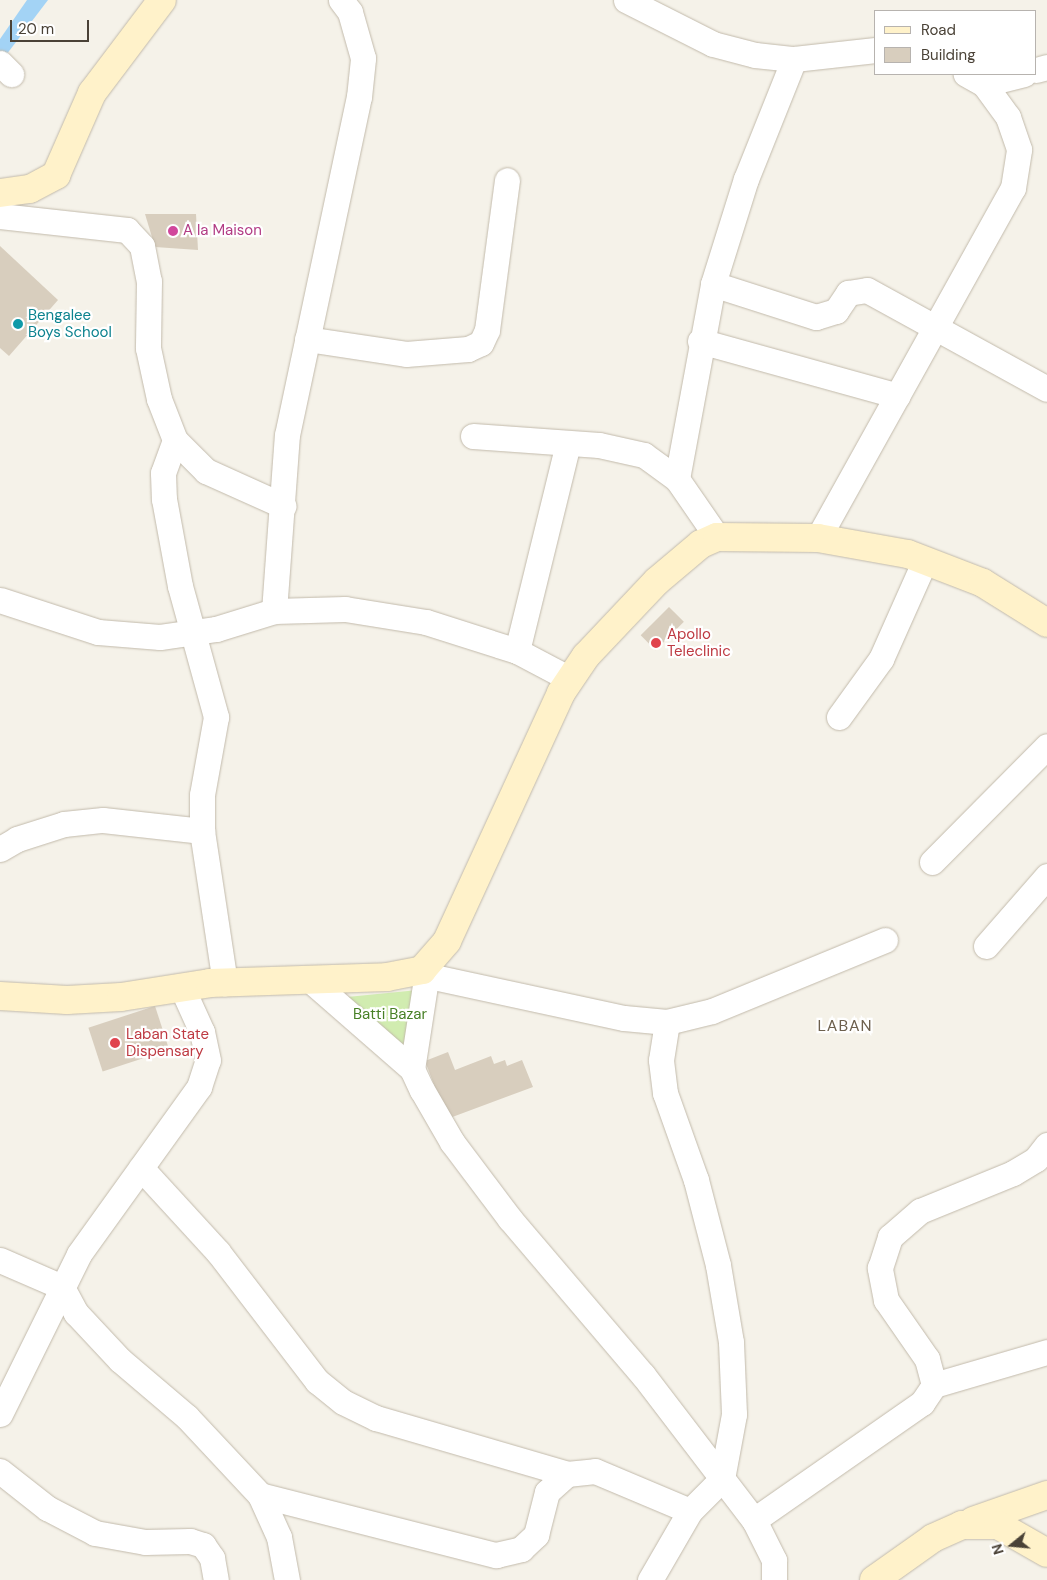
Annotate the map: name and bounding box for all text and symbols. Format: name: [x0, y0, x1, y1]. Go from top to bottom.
scale bar: [12, 10, 91, 42]
legend: [874, 10, 1037, 75]
text: 20 m: [18, 19, 54, 39]
text: Road: [921, 20, 956, 40]
text: Building: [921, 45, 976, 65]
place label: A la Maison: [183, 222, 262, 240]
marker: A la Maison: [167, 225, 179, 237]
place label: Bengalee Boys School: [28, 306, 112, 341]
marker: Bengalee Boys School: [12, 318, 24, 330]
place label: Apollo Teleclinic: [667, 625, 731, 660]
marker: Apollo Teleclinic: [649, 636, 663, 650]
park label: Batti Bazar: [353, 1006, 427, 1024]
district label: LABAN: [817, 1016, 873, 1036]
place label: Laban State Dispensary: [126, 1025, 209, 1060]
marker: Laban State Dispensary: [108, 1036, 122, 1050]
north arrow: [987, 1520, 1037, 1570]
text: N: [988, 1542, 1008, 1557]

